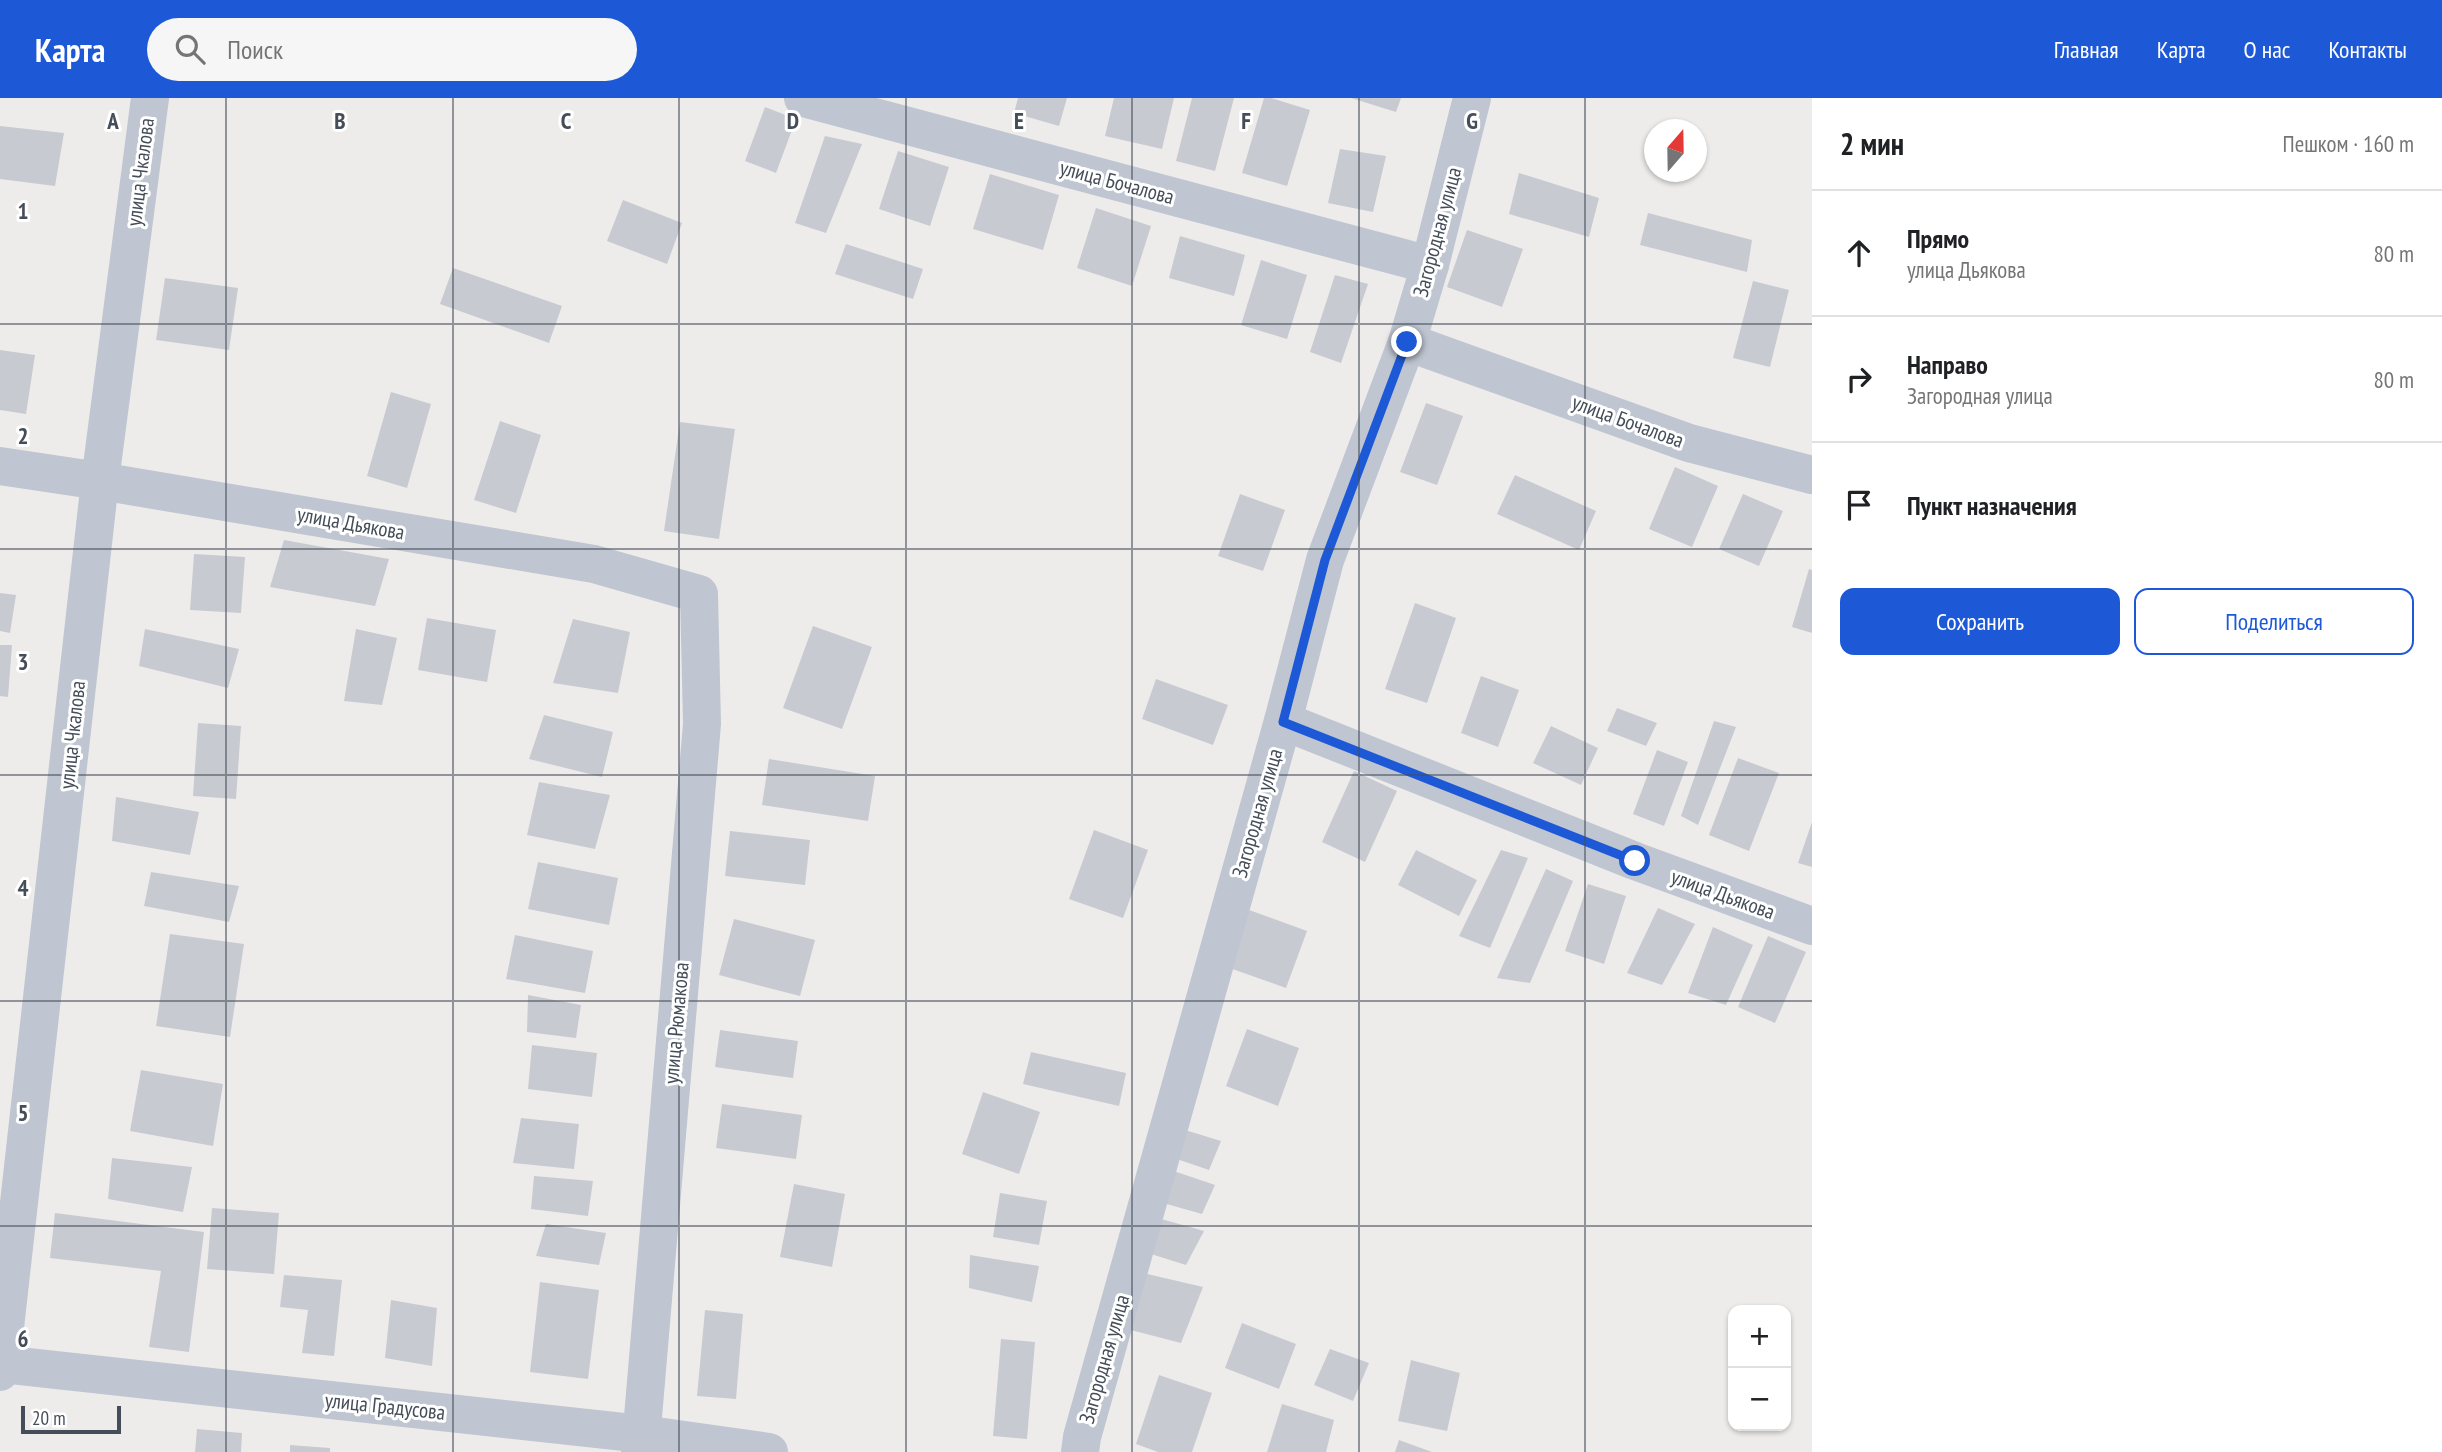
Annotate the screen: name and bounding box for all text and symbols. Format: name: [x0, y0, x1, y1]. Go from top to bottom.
search box: [147, 18, 637, 81]
text: Карта: [35, 28, 105, 71]
icon: search: [171, 30, 209, 68]
text: Поиск: [227, 33, 283, 66]
text: Главная: [2054, 34, 2119, 65]
text: Карта: [2157, 34, 2206, 65]
text: О нас: [2244, 34, 2290, 65]
text: Контакты: [2328, 34, 2407, 65]
text: A: [106, 106, 119, 135]
text: B: [334, 106, 346, 135]
text: C: [561, 106, 572, 135]
text: D: [787, 106, 799, 135]
text: E: [1014, 106, 1024, 135]
text: F: [1241, 106, 1251, 135]
text: G: [1466, 106, 1478, 135]
street label: улица Чкалова: [120, 116, 160, 228]
north arrow: [1644, 119, 1707, 182]
text: 2 мин: [1840, 124, 1904, 163]
text: Пешком · 160 m: [2283, 129, 2414, 158]
street label: улица Бочалова: [1057, 154, 1177, 210]
street label: Загородная улица: [1407, 164, 1467, 300]
text: 1: [18, 196, 29, 225]
text: Прямо: [1907, 222, 1969, 255]
icon: ahead: [1840, 234, 1878, 272]
text: 80 m: [2373, 239, 2414, 268]
text: улица Дьякова: [1907, 255, 2026, 284]
route end: [1391, 326, 1422, 357]
text: Направо: [1907, 348, 1988, 381]
icon: right: [1840, 360, 1878, 398]
text: 80 m: [2373, 365, 2414, 394]
text: Загородная улица: [1907, 381, 2053, 410]
street label: улица Бочалова: [1568, 388, 1688, 454]
text: 2: [18, 421, 29, 450]
icon: arrive: [1840, 486, 1878, 524]
text: Пункт назначения: [1907, 489, 2077, 522]
street label: улица Дьякова: [295, 500, 407, 546]
button: Сохранить: [1840, 588, 2120, 655]
button: Поделиться: [2134, 588, 2414, 655]
text: 3: [18, 647, 29, 676]
street label: улица Чкалова: [53, 680, 91, 790]
street label: Загородная улица: [1226, 745, 1288, 881]
route start: [1619, 845, 1650, 876]
street label: улица Дьякова: [1667, 863, 1779, 925]
text: 4: [18, 873, 29, 902]
street label: улица Рюмакова: [657, 961, 695, 1085]
text: 5: [18, 1098, 29, 1127]
street label: Загородная улица: [1073, 1291, 1135, 1427]
map controls: [1728, 1305, 1791, 1431]
button: +: [1728, 1305, 1791, 1368]
text: 6: [18, 1324, 29, 1353]
button: −: [1728, 1368, 1791, 1431]
street label: улица Градусова: [324, 1386, 446, 1426]
scale bar: [21, 1403, 121, 1435]
text: 20 m: [32, 1406, 66, 1430]

